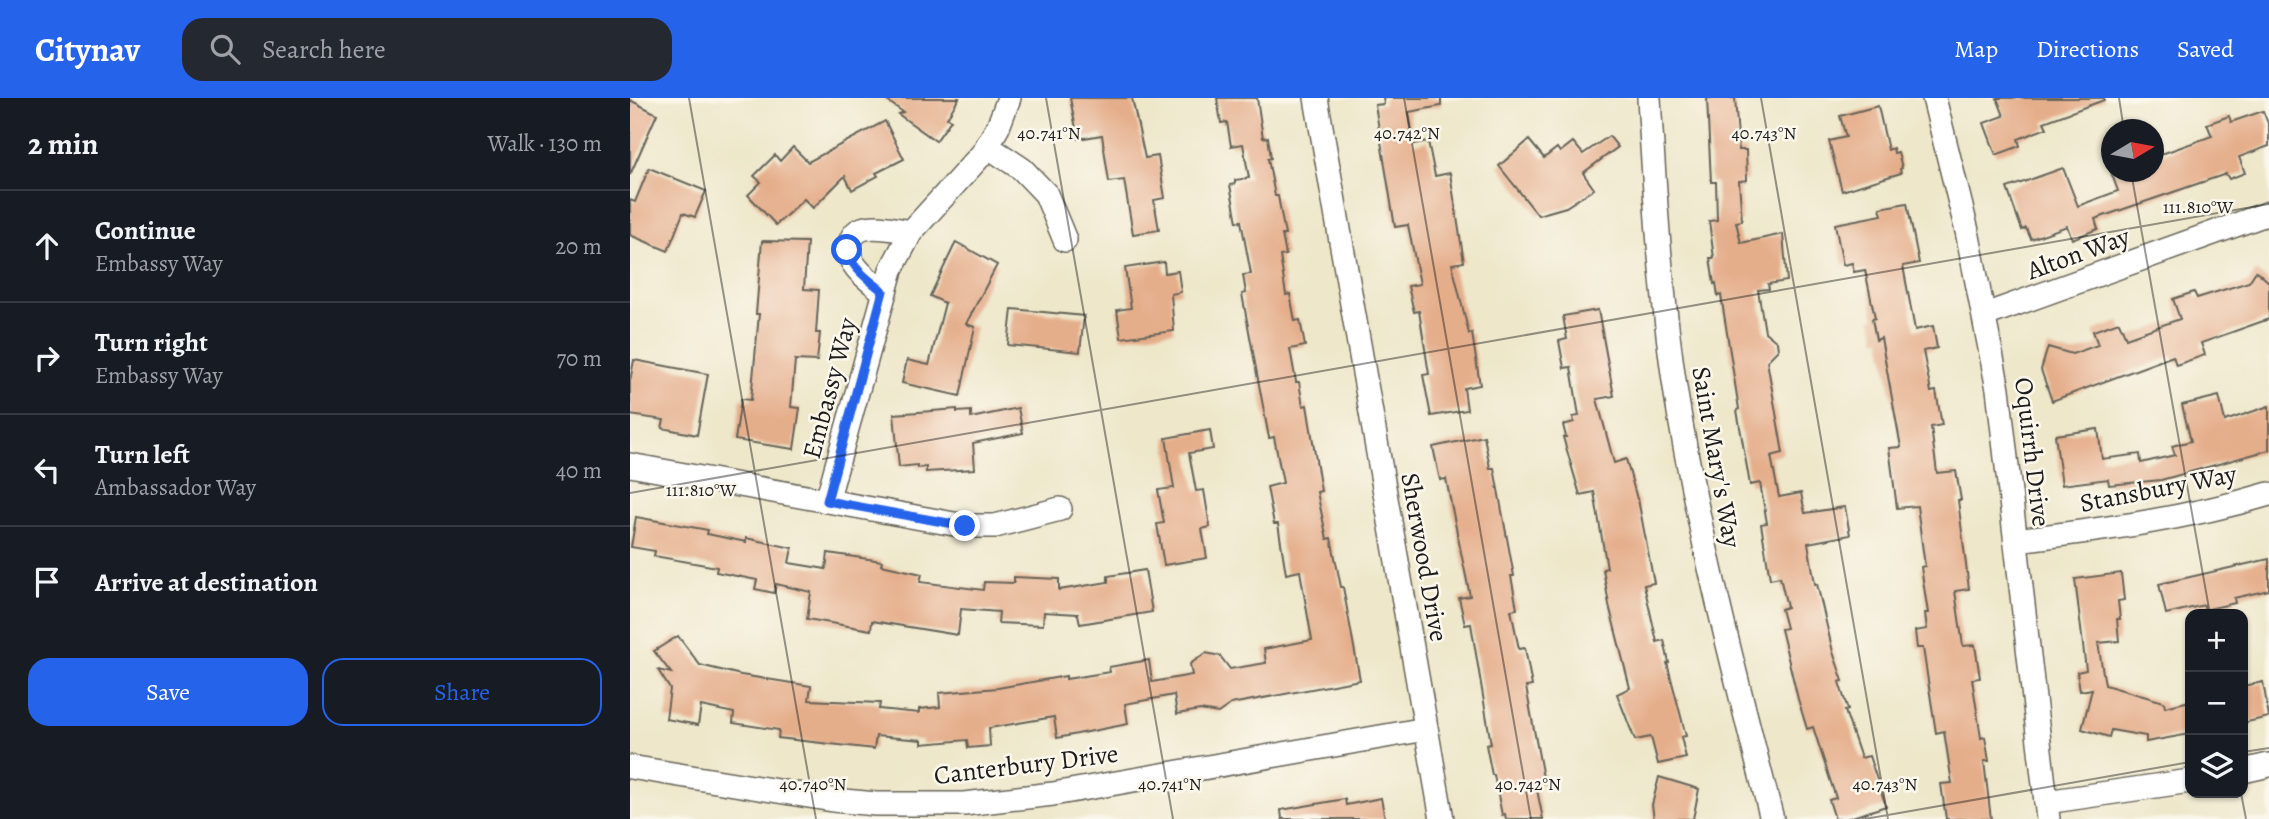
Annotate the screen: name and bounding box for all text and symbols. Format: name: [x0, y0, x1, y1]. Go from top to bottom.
search box: [182, 18, 672, 81]
text: Citynav: [35, 27, 140, 72]
icon: search: [206, 30, 244, 68]
text: Search here: [262, 32, 386, 67]
text: Map: [1954, 33, 1998, 65]
text: Directions: [2036, 33, 2139, 65]
text: Saved: [2177, 33, 2234, 65]
north arrow: [2101, 119, 2164, 182]
text: 40.741°N: [1017, 121, 1081, 145]
text: 40.742°N: [1374, 121, 1440, 145]
text: 40.743°N: [1732, 121, 1796, 145]
text: 2 min: [28, 124, 98, 164]
text: Walk · 130 m: [488, 128, 602, 159]
text: 111.810°W: [2163, 195, 2234, 219]
text: Continue: [95, 213, 196, 248]
street label: Alton Way: [2021, 219, 2135, 289]
icon: ahead: [28, 227, 66, 265]
text: 20 m: [555, 231, 602, 262]
route start: [831, 234, 862, 265]
text: Embassy Way: [95, 248, 223, 279]
street label: Embassy Way: [794, 313, 865, 462]
text: Turn right: [95, 325, 208, 360]
icon: right: [28, 339, 66, 377]
text: 70 m: [556, 343, 602, 374]
text: Embassy Way: [95, 360, 223, 391]
street label: Saint Mary's Way: [1683, 364, 1750, 551]
street label: Oquirrh Drive: [2006, 375, 2059, 529]
text: Turn left: [95, 437, 190, 472]
icon: left: [28, 451, 66, 489]
text: 40 m: [556, 455, 602, 486]
street label: Stansbury Way: [2077, 456, 2240, 521]
street label: Sherwood Drive: [1392, 470, 1457, 644]
text: Ambassador Way: [95, 472, 256, 503]
text: 111.810°W: [666, 478, 737, 502]
route end: [949, 510, 980, 541]
icon: arrive: [28, 563, 66, 601]
text: Arrive at destination: [95, 565, 318, 600]
map controls: [2185, 609, 2248, 798]
button: +: [2185, 609, 2248, 672]
button: Save: [28, 658, 308, 726]
button: Share: [322, 658, 602, 726]
button: −: [2185, 672, 2248, 735]
button: layers: [2185, 735, 2248, 798]
street label: Canterbury Drive: [932, 736, 1120, 793]
text: 40.740°N: [780, 772, 847, 796]
text: 40.741°N: [1138, 772, 1202, 796]
text: 40.742°N: [1495, 772, 1561, 796]
text: 40.743°N: [1853, 772, 1917, 796]

